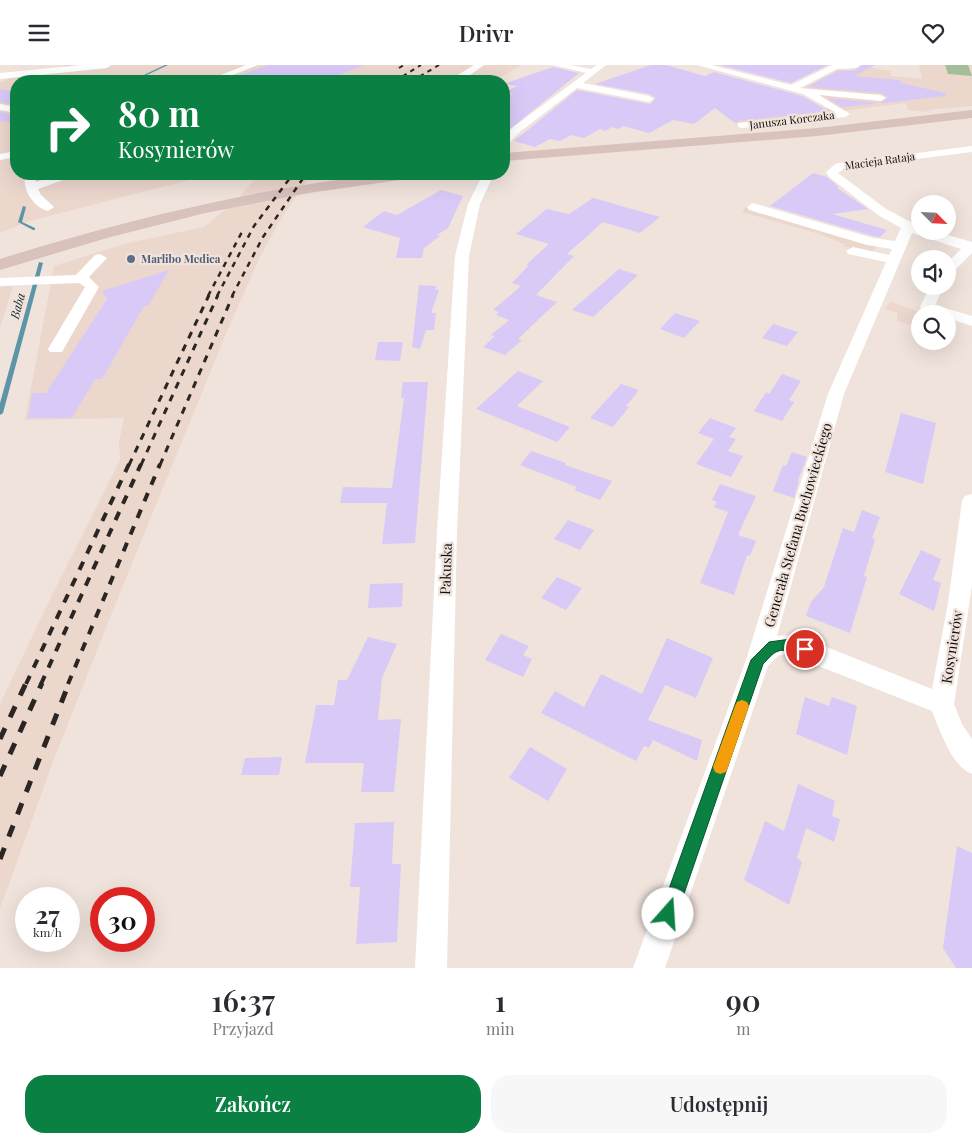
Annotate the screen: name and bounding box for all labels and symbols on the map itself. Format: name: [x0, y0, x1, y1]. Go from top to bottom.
street label: Janusza Korczaka: [748, 107, 836, 132]
street label: Macieja Rataja: [844, 148, 916, 173]
north arrow: [911, 195, 956, 240]
place label: Marlibo Medica: [141, 251, 221, 266]
marker: Marlibo Medica: [125, 253, 137, 265]
water label: Baba: [6, 291, 28, 321]
street label: Generała Stefana Buchowieckiego: [759, 420, 836, 629]
street label: Pakuska: [435, 543, 456, 595]
street label: Kosynierów: [936, 609, 967, 685]
pin: [784, 628, 826, 670]
speed limit sign: 30: [90, 887, 155, 952]
position arrow: [641, 887, 693, 939]

